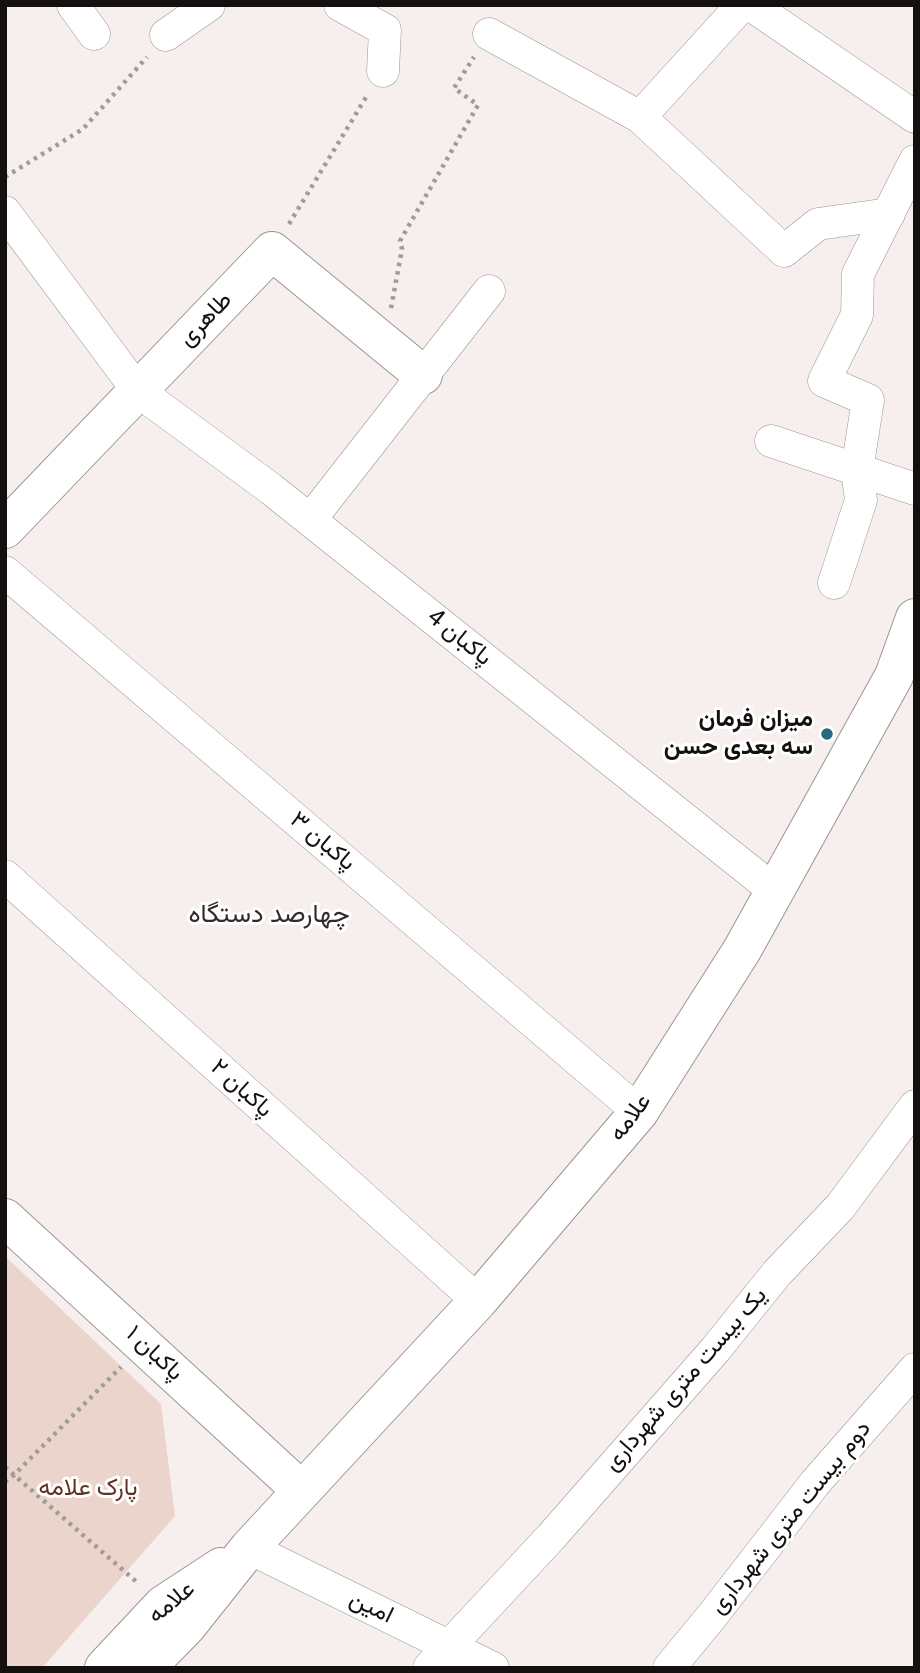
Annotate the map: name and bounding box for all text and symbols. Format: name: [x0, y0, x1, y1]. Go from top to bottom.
street label: طاهری: [173, 287, 239, 353]
street label: پاکبان 4: [421, 603, 497, 673]
place label: میزان فرمان سه بعدی حسن: [664, 706, 813, 762]
marker: میزان فرمان سه بعدی حسن: [819, 726, 835, 742]
street label: پاکبان ۳: [283, 806, 361, 878]
district label: چهارصد دستگاه: [188, 899, 350, 931]
street label: پاکبان ۲: [204, 1054, 278, 1124]
street label: علامه: [604, 1088, 658, 1148]
street label: یک بیست متری شهرداری: [598, 1282, 774, 1478]
street label: پاکبان ۱: [119, 1320, 189, 1388]
street label: دوم بیست متری شهرداری: [704, 1415, 878, 1621]
park label: پارک علامه: [39, 1475, 137, 1503]
street label: علامه: [143, 1575, 201, 1631]
street label: امین: [344, 1585, 398, 1631]

